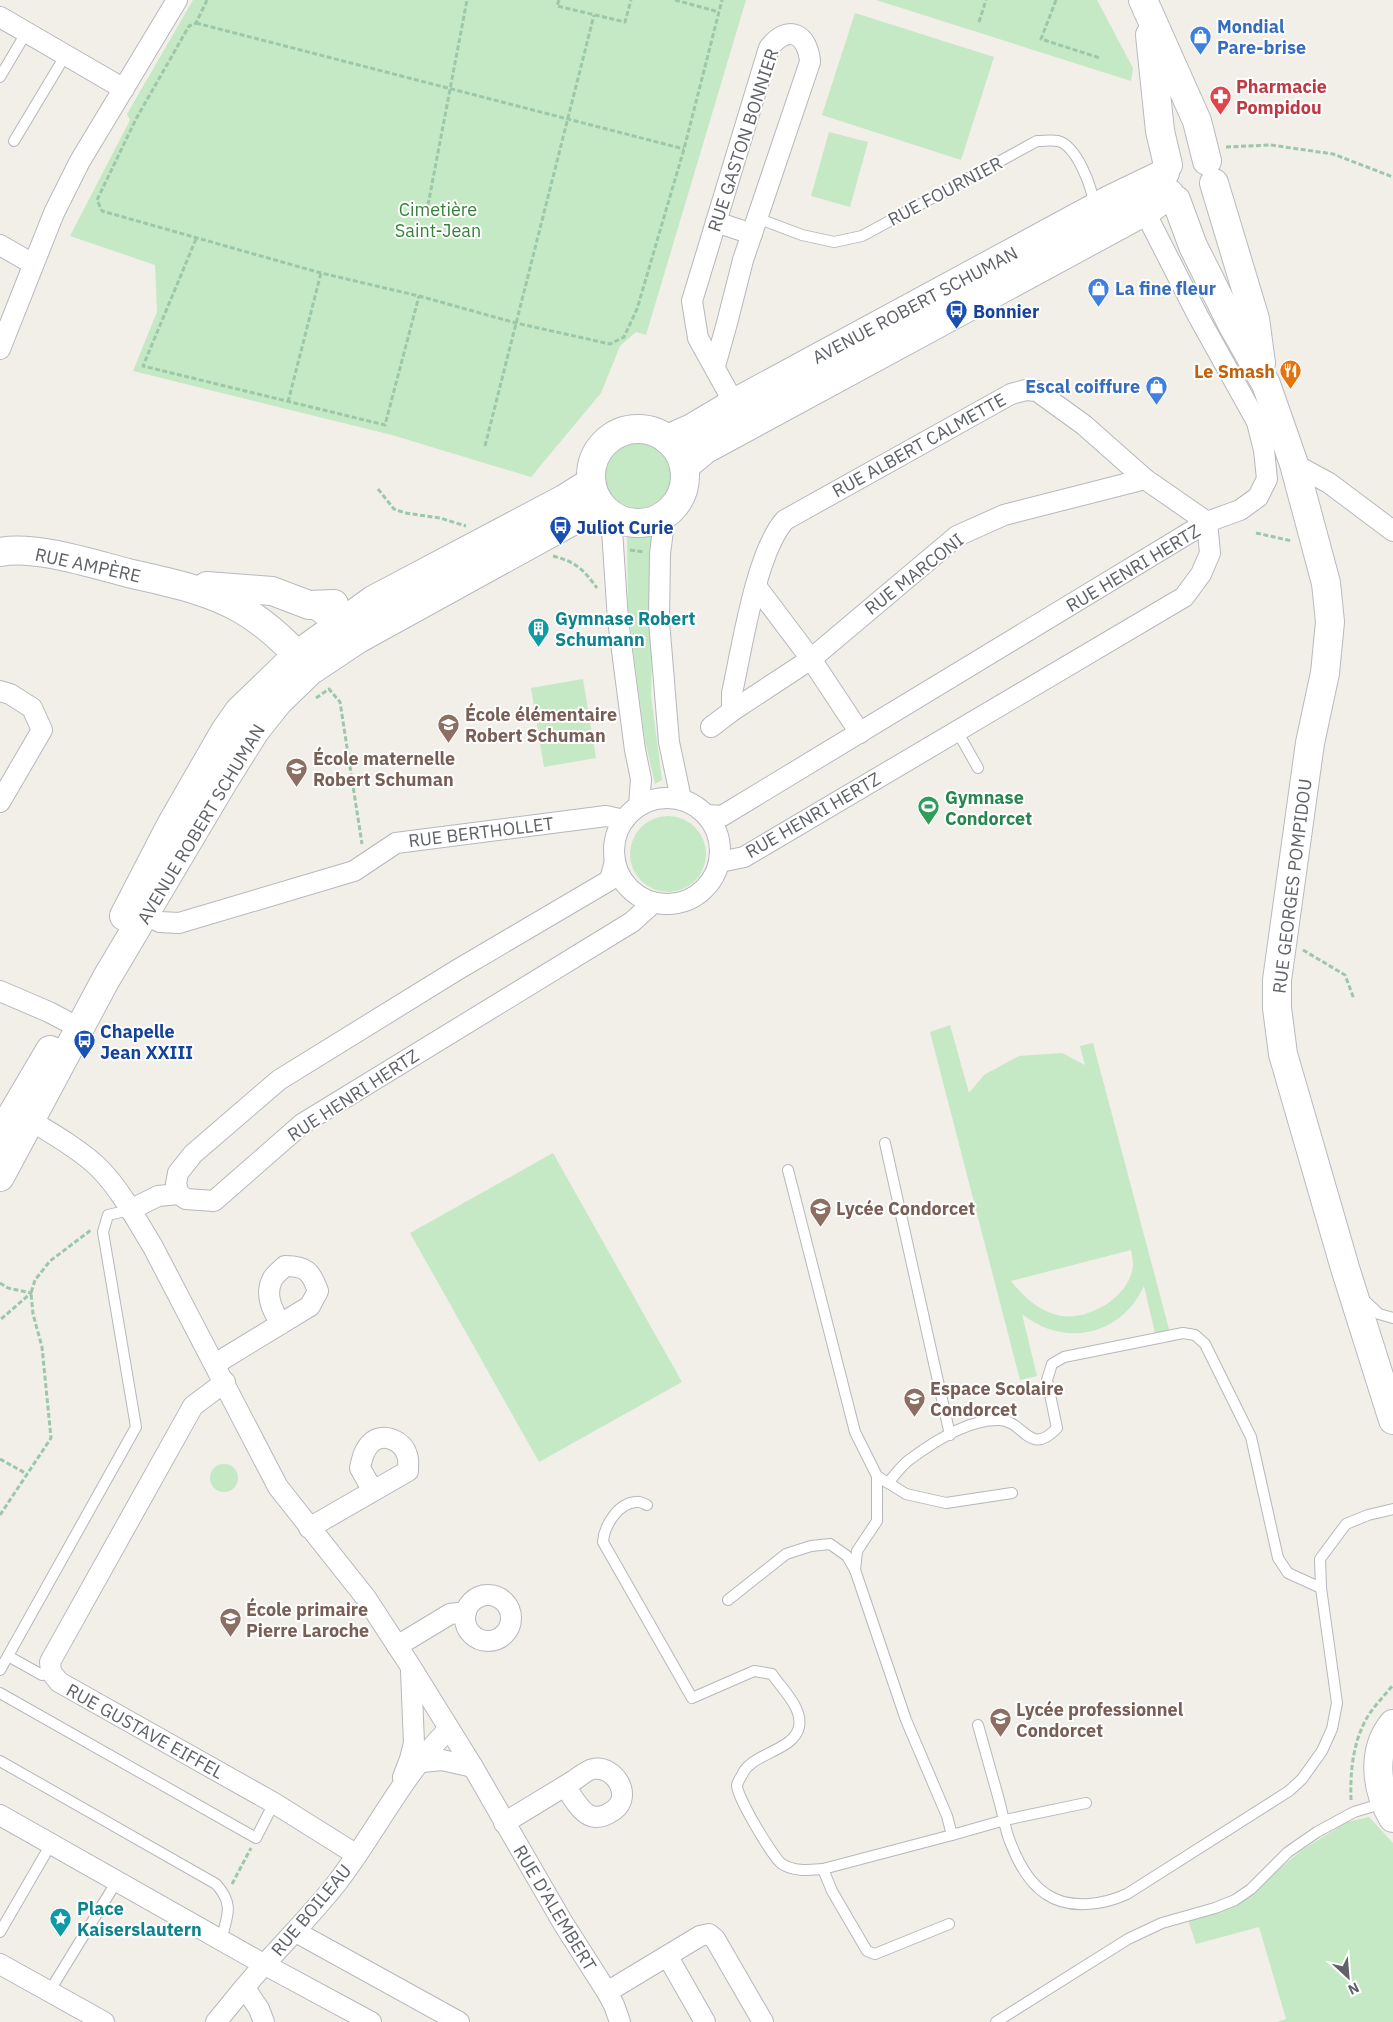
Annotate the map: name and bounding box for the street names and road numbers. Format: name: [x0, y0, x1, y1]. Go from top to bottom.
street label: RUE GASTON BONNIER: [702, 45, 784, 235]
street label: RUE FOURNIER: [884, 151, 1006, 231]
street label: AVENUE ROBERT SCHUMAN: [808, 241, 1022, 369]
street label: RUE ALBERT CALMETTE: [828, 388, 1010, 502]
street label: RUE HENRI HERTZ: [1062, 519, 1204, 617]
street label: RUE MARCONI: [860, 528, 968, 620]
street label: RUE AMPÈRE: [33, 543, 143, 587]
street label: AVENUE ROBERT SCHUMAN: [132, 720, 270, 928]
street label: RUE HENRI HERTZ: [741, 767, 885, 863]
street label: RUE GEORGES POMPIDOU: [1267, 777, 1317, 995]
street label: RUE BERTHOLLET: [407, 812, 555, 852]
street label: RUE HENRI HERTZ: [283, 1044, 423, 1146]
street label: RUE GUSTAVE EIFFEL: [62, 1678, 228, 1784]
street label: RUE D'ALEMBERT: [508, 1841, 602, 1975]
street label: RUE BOILEAU: [266, 1859, 356, 1961]

